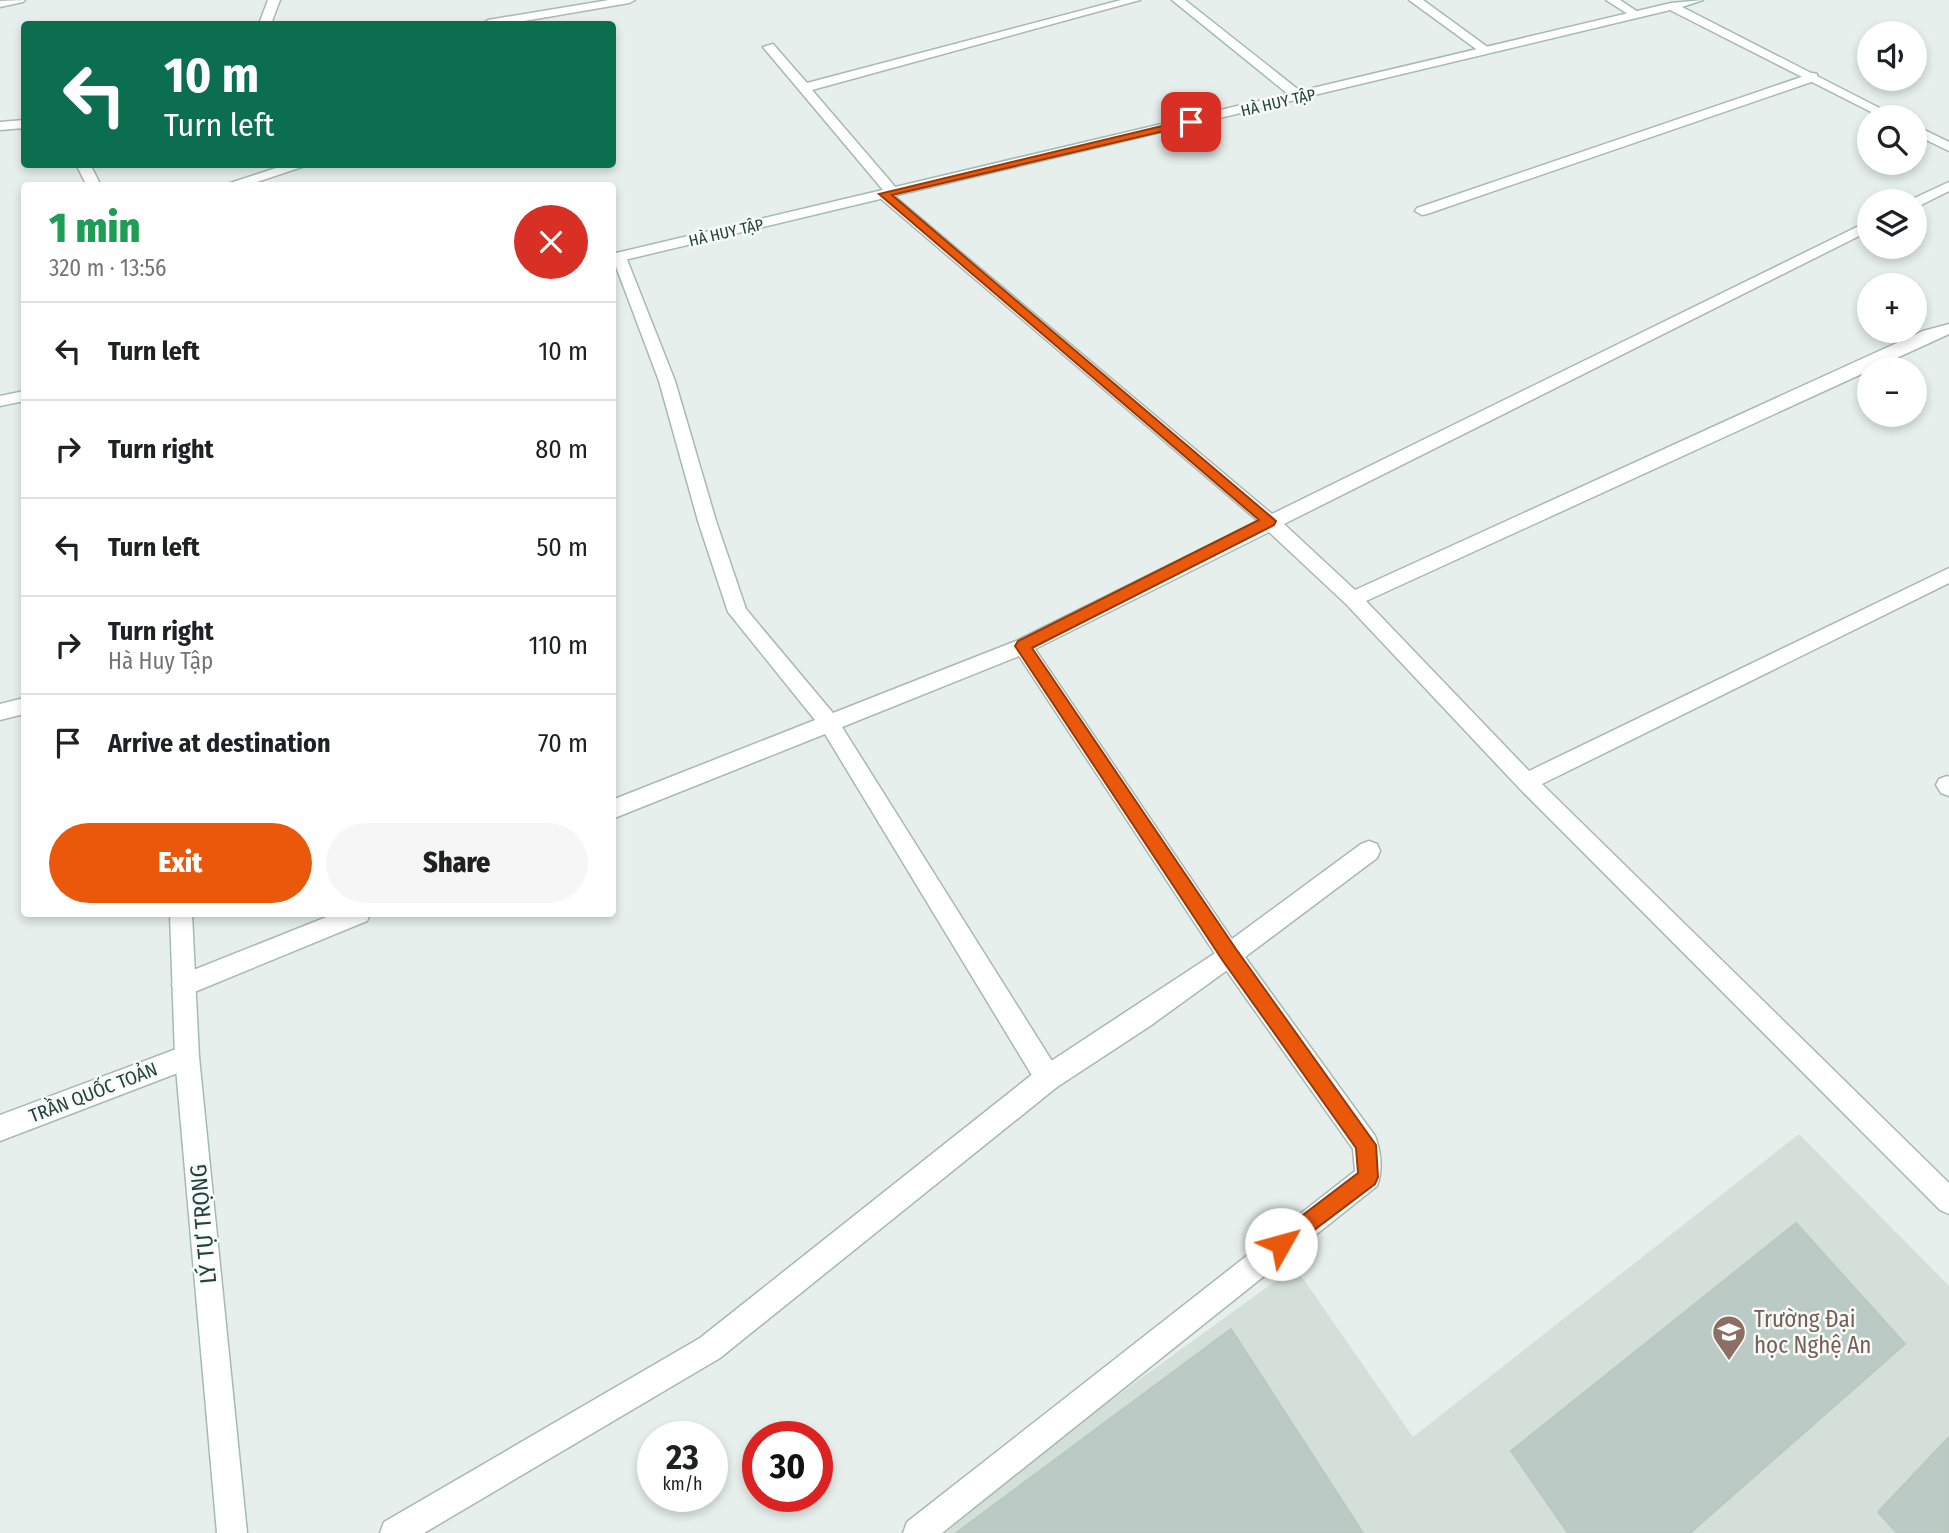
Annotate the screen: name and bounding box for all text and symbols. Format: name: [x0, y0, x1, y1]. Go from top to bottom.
map controls: [1857, 21, 1927, 427]
button: sound: [1857, 21, 1927, 91]
text: 10 m: [164, 46, 259, 105]
icon: left: [49, 49, 140, 140]
street label: HÀ HUY TẬP: [1239, 85, 1317, 120]
pin: [1161, 92, 1221, 152]
icon: arrive: [1172, 103, 1210, 141]
button: search: [1857, 105, 1927, 175]
text: Turn left: [164, 106, 274, 144]
button: layers: [1857, 189, 1927, 259]
text: 1 min: [49, 203, 140, 253]
button: close: [514, 205, 588, 279]
street label: HÀ HUY TẬP: [687, 215, 765, 250]
text: 320 m · 13:56: [49, 254, 166, 282]
button: +: [1857, 273, 1927, 343]
icon: left: [49, 332, 87, 370]
text: Turn left: [108, 336, 200, 367]
text: 10 m: [538, 336, 588, 367]
button: −: [1857, 357, 1927, 427]
icon: right: [49, 430, 87, 468]
text: Turn right: [108, 434, 214, 465]
text: 80 m: [535, 434, 588, 465]
icon: left: [49, 528, 87, 566]
text: Turn left: [108, 532, 200, 563]
text: 50 m: [536, 532, 588, 563]
text: Turn right: [108, 616, 214, 647]
icon: right: [49, 626, 87, 664]
text: 110 m: [528, 630, 588, 661]
text: Hà Huy Tập: [108, 647, 213, 675]
icon: arrive: [49, 724, 87, 762]
text: Arrive at destination: [108, 728, 331, 759]
text: 70 m: [538, 728, 588, 759]
button: Exit: [49, 823, 312, 903]
button: Share: [326, 823, 588, 903]
street label: TRẦN QUỐC TOẢN: [25, 1056, 161, 1128]
street label: LÝ TỰ TRỌNG: [183, 1163, 222, 1285]
position arrow: [1244, 1207, 1318, 1281]
place label: Trường Đại học Nghệ An: [1754, 1305, 1871, 1359]
school or university icon: Trường Đại học Nghệ An: [1710, 1313, 1748, 1362]
speed limit sign: 30: [742, 1421, 833, 1512]
text: 23: [666, 1436, 699, 1478]
text: km/h: [662, 1473, 703, 1495]

